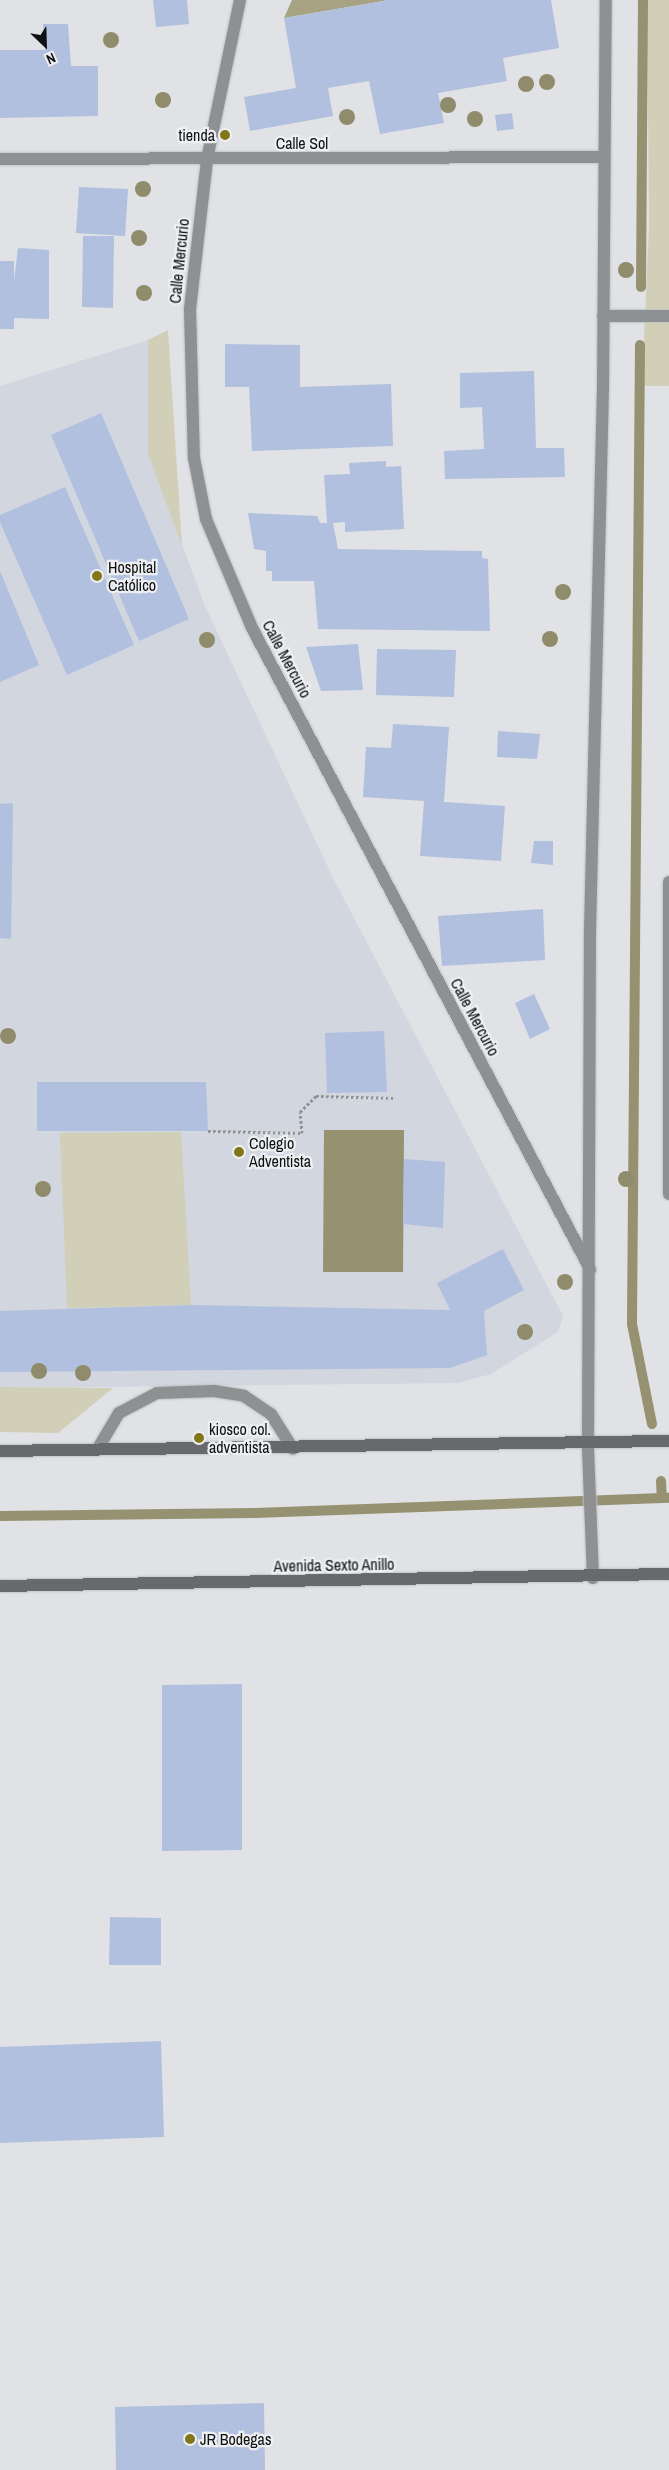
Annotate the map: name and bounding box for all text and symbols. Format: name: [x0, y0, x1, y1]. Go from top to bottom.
north arrow: [20, 20, 70, 70]
text: N: [44, 49, 59, 69]
place label: tienda: [179, 125, 215, 145]
marker: tienda: [219, 129, 231, 141]
street label: Calle Sol: [276, 133, 328, 153]
street label: Calle Mercurio: [165, 218, 193, 304]
place label: Hospital Católico: [108, 557, 156, 595]
marker: Hospital Católico: [90, 569, 104, 583]
street label: Calle Mercurio: [259, 617, 315, 701]
street label: Calle Mercurio: [447, 975, 503, 1059]
place label: Colegio Adventista: [249, 1133, 311, 1171]
marker: Colegio Adventista: [233, 1146, 245, 1158]
place label: kiosco col. adventista: [209, 1419, 271, 1457]
marker: kiosco col. adventista: [193, 1432, 205, 1444]
street label: Avenida Sexto Anillo: [273, 1554, 395, 1576]
place label: JR Bodegas: [200, 2429, 271, 2449]
marker: JR Bodegas: [184, 2433, 196, 2445]

